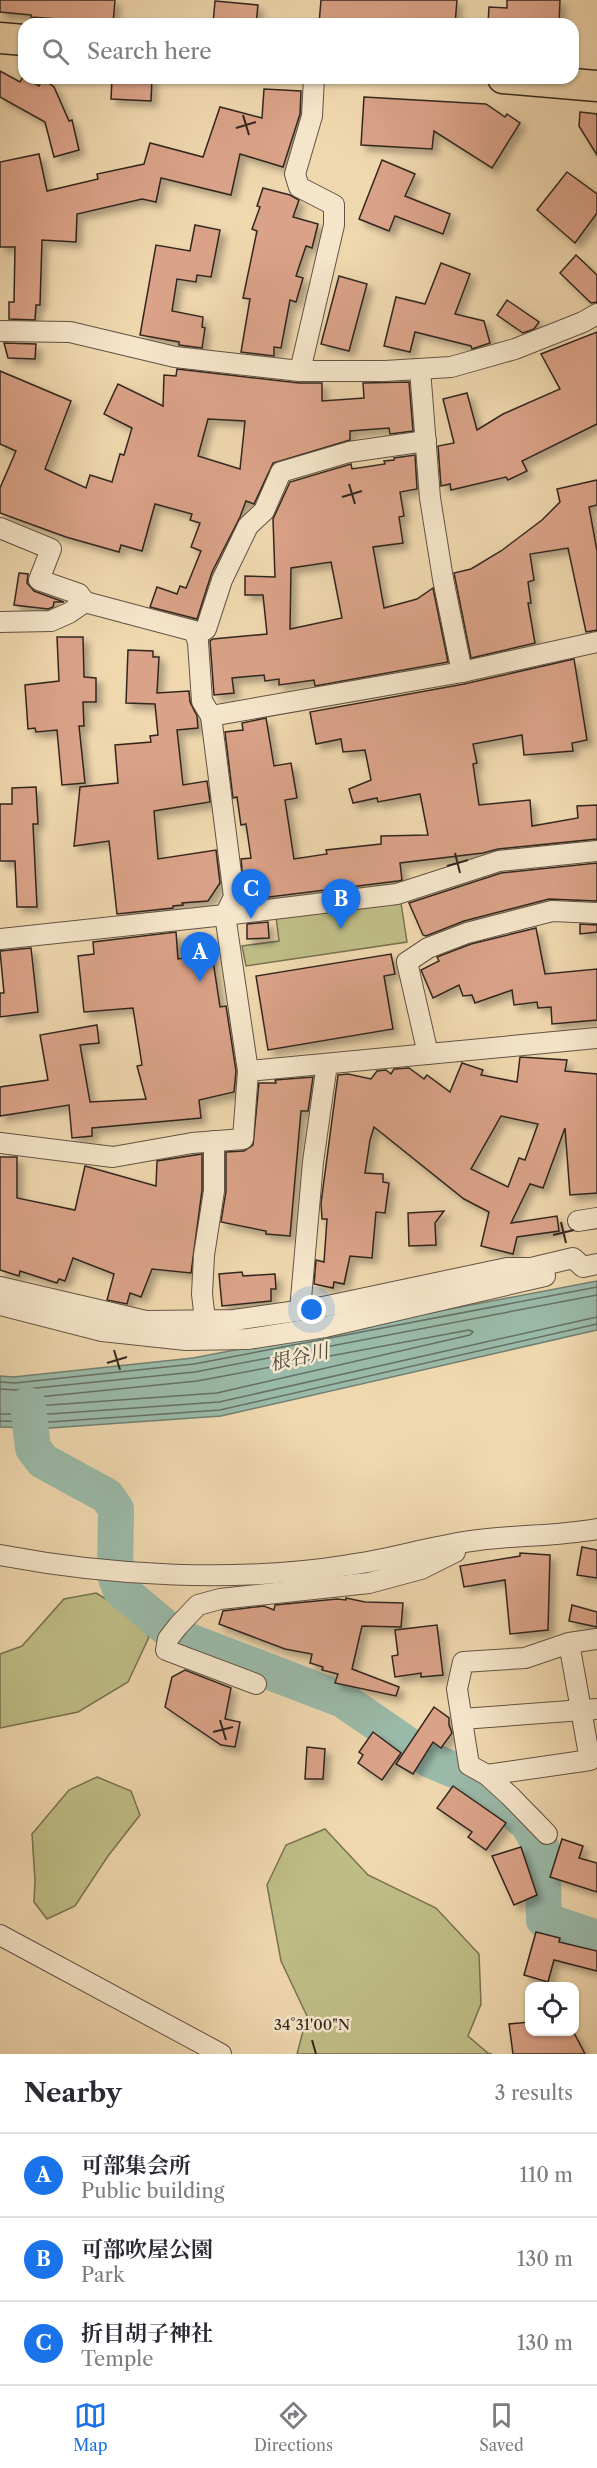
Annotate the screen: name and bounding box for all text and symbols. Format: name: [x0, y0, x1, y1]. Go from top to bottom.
search box: [18, 18, 579, 84]
icon: search: [39, 35, 72, 68]
text: Search here: [87, 38, 212, 65]
pin: C: [232, 870, 270, 919]
pin: B: [322, 880, 360, 929]
pin: A: [180, 932, 220, 982]
your location: [297, 1295, 326, 1324]
water label: 根谷川: [267, 1338, 333, 1375]
map controls: [525, 1982, 579, 2036]
button: locate: [525, 1982, 579, 2036]
text: 34°31'00"N: [274, 2015, 350, 2034]
text: Nearby: [24, 2077, 122, 2109]
text: 3 results: [495, 2081, 573, 2105]
text: 可部集会所: [81, 2152, 191, 2179]
text: A: [36, 2163, 51, 2187]
text: 110 m: [520, 2163, 573, 2187]
text: Public building: [81, 2179, 224, 2203]
text: 可部吹屋公園: [81, 2236, 213, 2263]
text: B: [36, 2247, 51, 2271]
text: 130 m: [517, 2247, 573, 2271]
text: Park: [81, 2263, 124, 2287]
text: 折目胡子神社: [81, 2320, 213, 2347]
text: C: [35, 2331, 52, 2355]
text: 130 m: [517, 2331, 573, 2355]
text: Temple: [81, 2347, 153, 2371]
tab: Map: [73, 2399, 108, 2455]
tab: Directions: [254, 2399, 333, 2455]
tab: Saved: [479, 2399, 524, 2455]

